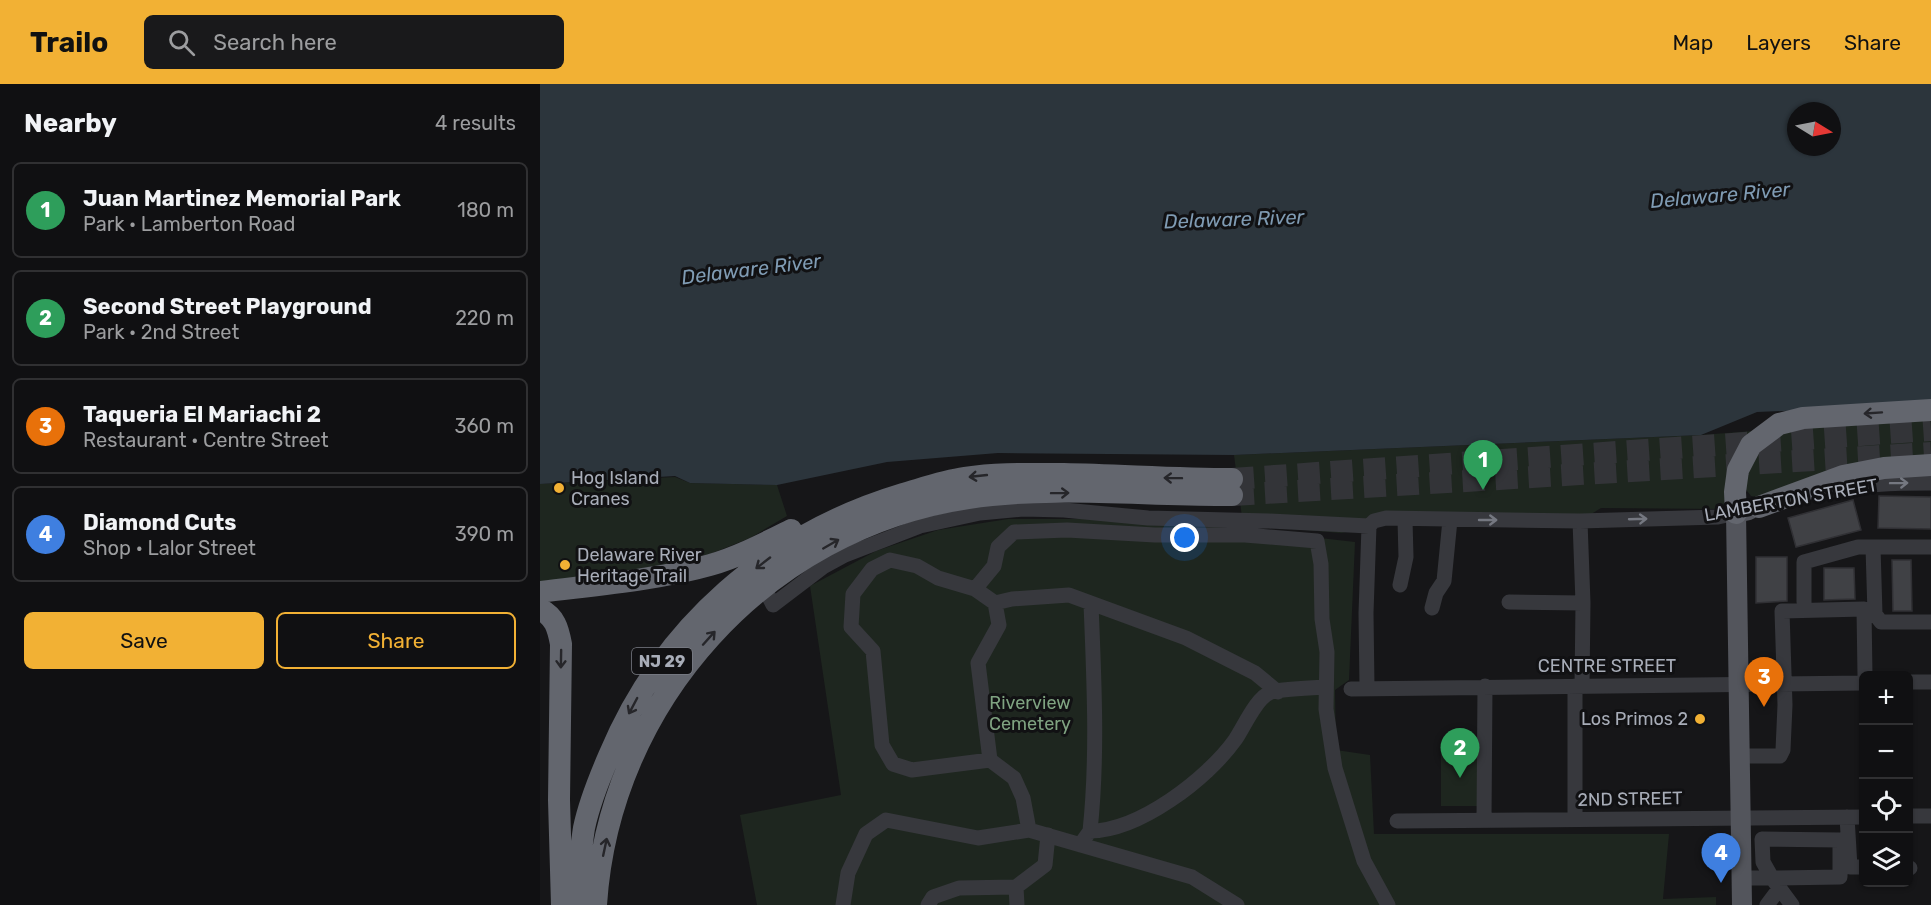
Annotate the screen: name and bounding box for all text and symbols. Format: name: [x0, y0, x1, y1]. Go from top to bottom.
search box: [144, 15, 564, 69]
text: Trailo: [30, 26, 108, 59]
icon: search: [165, 26, 198, 59]
text: Search here: [213, 29, 337, 56]
text: Map: [1672, 30, 1713, 55]
text: Layers: [1746, 30, 1811, 55]
text: Share: [1844, 30, 1901, 55]
north arrow: [1787, 102, 1841, 156]
text: Nearby: [24, 108, 117, 139]
text: 4 results: [435, 111, 516, 135]
water label: Delaware River: [1649, 177, 1792, 213]
text: Juan Martinez Memorial Park: [83, 185, 401, 212]
text: 1: [41, 198, 50, 222]
text: 180 m: [457, 198, 514, 222]
water label: Delaware River: [1163, 205, 1306, 233]
text: Park · Lamberton Road: [83, 212, 295, 236]
water label: Delaware River: [680, 248, 823, 289]
text: Second Street Playground: [83, 293, 372, 320]
text: 2: [39, 306, 52, 330]
text: 220 m: [455, 306, 514, 330]
text: Park · 2nd Street: [83, 320, 239, 344]
text: Taqueria El Mariachi 2: [83, 401, 321, 428]
one-way arrow: [1863, 408, 1883, 419]
text: 3: [39, 414, 52, 438]
text: 360 m: [455, 414, 514, 438]
text: Restaurant · Centre Street: [83, 428, 329, 452]
pin: 1: [1464, 440, 1502, 490]
place label: Hog Island Cranes: [571, 467, 659, 510]
one-way arrow: [969, 471, 989, 482]
one-way arrow: [1164, 472, 1184, 484]
street label: LAMBERTON STREET: [1703, 474, 1879, 526]
one-way arrow: [1889, 477, 1909, 489]
marker: Hog Island Cranes: [552, 481, 566, 495]
one-way arrow: [1049, 487, 1069, 499]
text: Diamond Cuts: [83, 509, 236, 536]
one-way arrow: [1477, 514, 1497, 526]
one-way arrow: [1628, 514, 1648, 525]
text: 4: [39, 522, 52, 546]
text: 390 m: [455, 522, 514, 546]
your location: [1170, 523, 1199, 552]
text: Shop · Lalor Street: [83, 536, 256, 560]
one-way arrow: [822, 538, 839, 550]
place label: Delaware River Heritage Trail: [577, 544, 702, 587]
one-way arrow: [755, 557, 771, 570]
marker: Delaware River Heritage Trail: [558, 558, 572, 572]
button: Save: [24, 612, 264, 669]
button: Share: [276, 612, 516, 669]
one-way arrow: [702, 630, 716, 645]
one-way arrow: [555, 648, 567, 668]
road number: NJ 29: [632, 648, 692, 674]
street label: CENTRE STREET: [1538, 655, 1676, 677]
pin: 3: [1744, 658, 1784, 707]
map controls: [1859, 671, 1913, 887]
button: +: [1859, 671, 1913, 725]
park label: Riverview Cemetery: [989, 692, 1071, 735]
one-way arrow: [627, 697, 639, 714]
place label: Los Primos 2: [1581, 708, 1688, 730]
marker: Los Primos 2: [1693, 712, 1707, 726]
button: −: [1859, 725, 1913, 779]
pin: 2: [1440, 728, 1480, 778]
button: locate: [1859, 779, 1913, 833]
street label: 2ND STREET: [1577, 787, 1683, 811]
button: layers: [1859, 833, 1913, 887]
pin: 4: [1702, 834, 1740, 883]
one-way arrow: [600, 838, 611, 857]

